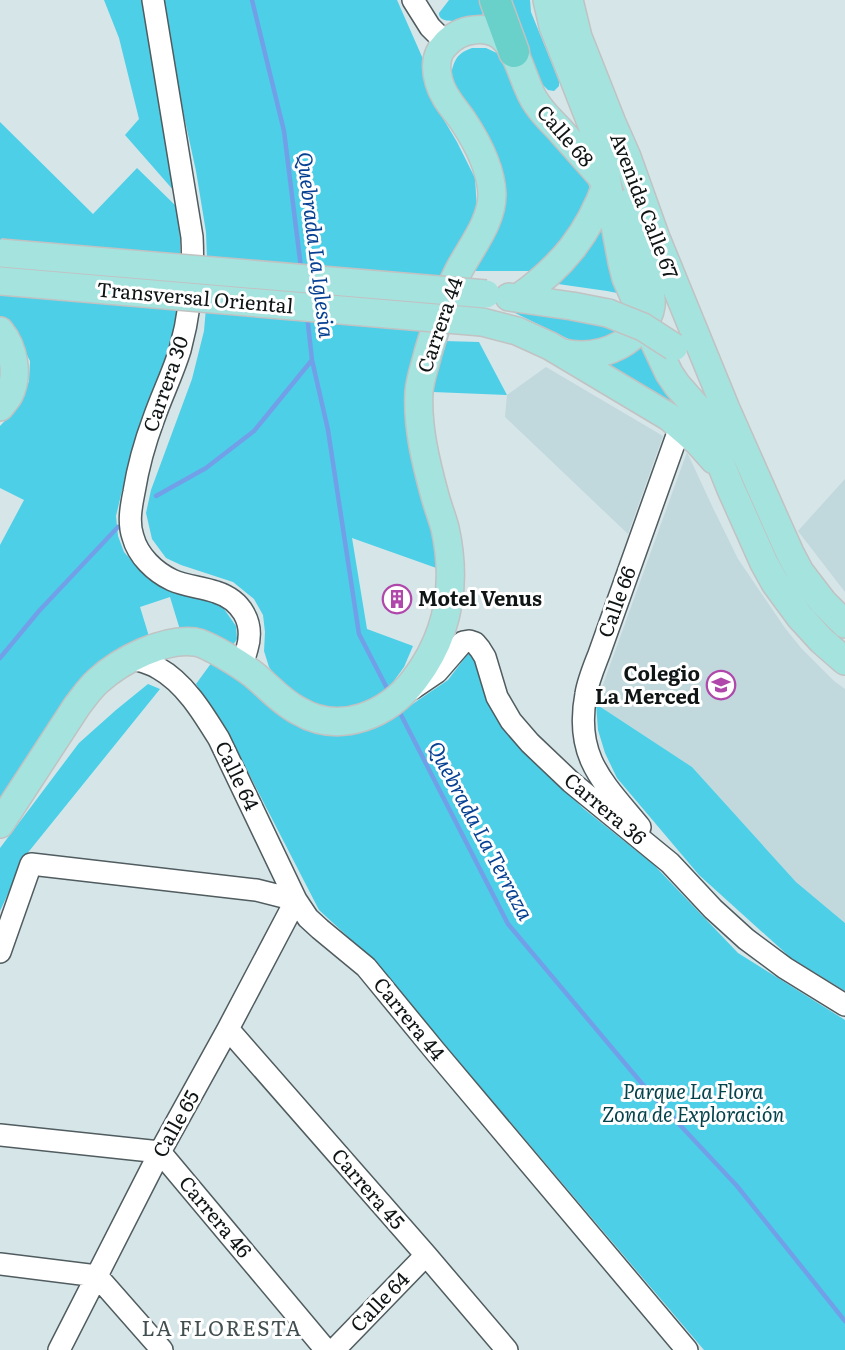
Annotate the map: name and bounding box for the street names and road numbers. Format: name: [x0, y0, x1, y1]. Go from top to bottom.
street label: Calle 68: [531, 97, 602, 172]
street label: Avenida Calle 67: [604, 128, 688, 283]
street label: Transversal Oriental: [96, 272, 295, 320]
street label: Carrera 44: [408, 272, 468, 376]
street label: Carrera 30: [134, 331, 195, 435]
street label: Calle 66: [588, 561, 642, 641]
street label: Calle 64: [209, 735, 268, 815]
street label: Carrera 36: [559, 764, 654, 851]
street label: Carrera 44: [368, 970, 454, 1066]
street label: Calle 65: [143, 1084, 205, 1162]
street label: Carrera 45: [326, 1141, 413, 1235]
street label: Carrera 46: [173, 1168, 260, 1264]
street label: Calle 64: [342, 1264, 415, 1338]

